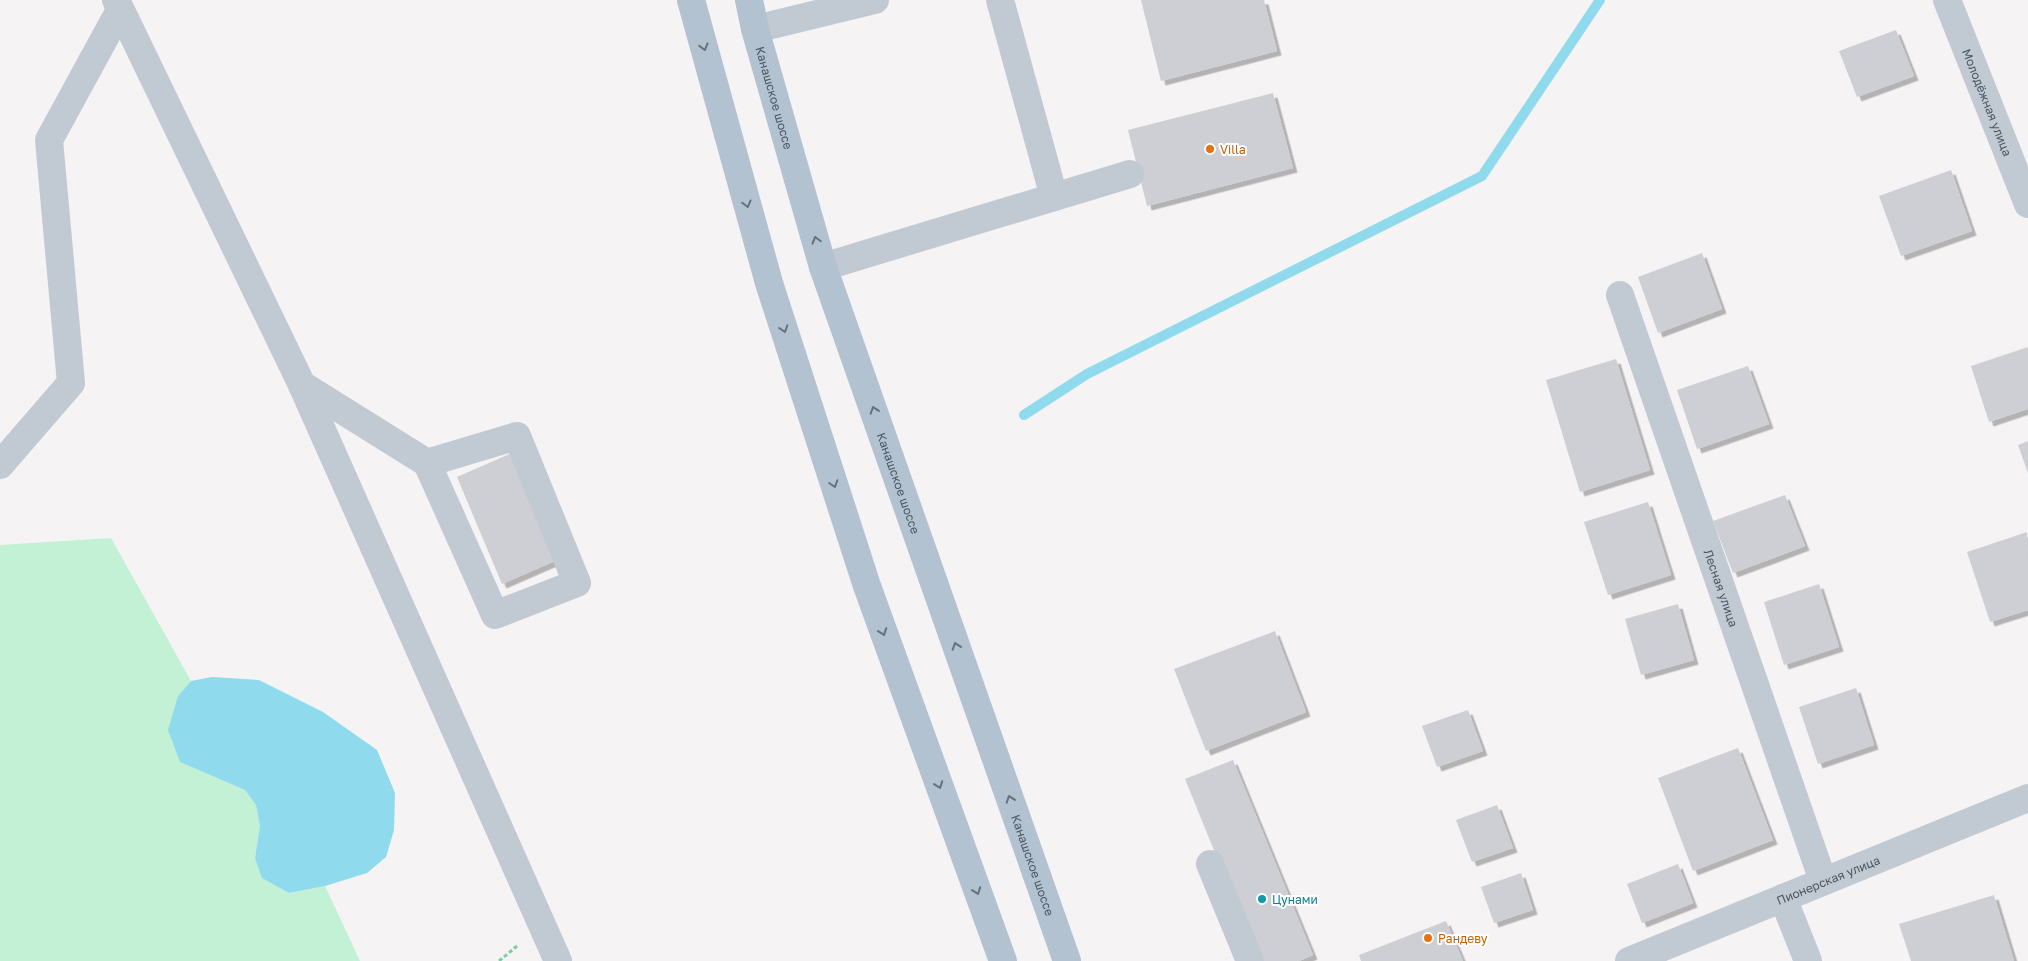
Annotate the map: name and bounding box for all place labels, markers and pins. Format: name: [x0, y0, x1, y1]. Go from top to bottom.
place label: Villa: [1220, 142, 1246, 157]
marker: Villa: [1204, 143, 1216, 155]
place label: Цунами: [1272, 892, 1318, 907]
marker: Цунами: [1256, 893, 1268, 905]
place label: Рандеву: [1438, 931, 1488, 946]
marker: Рандеву: [1422, 932, 1434, 944]

